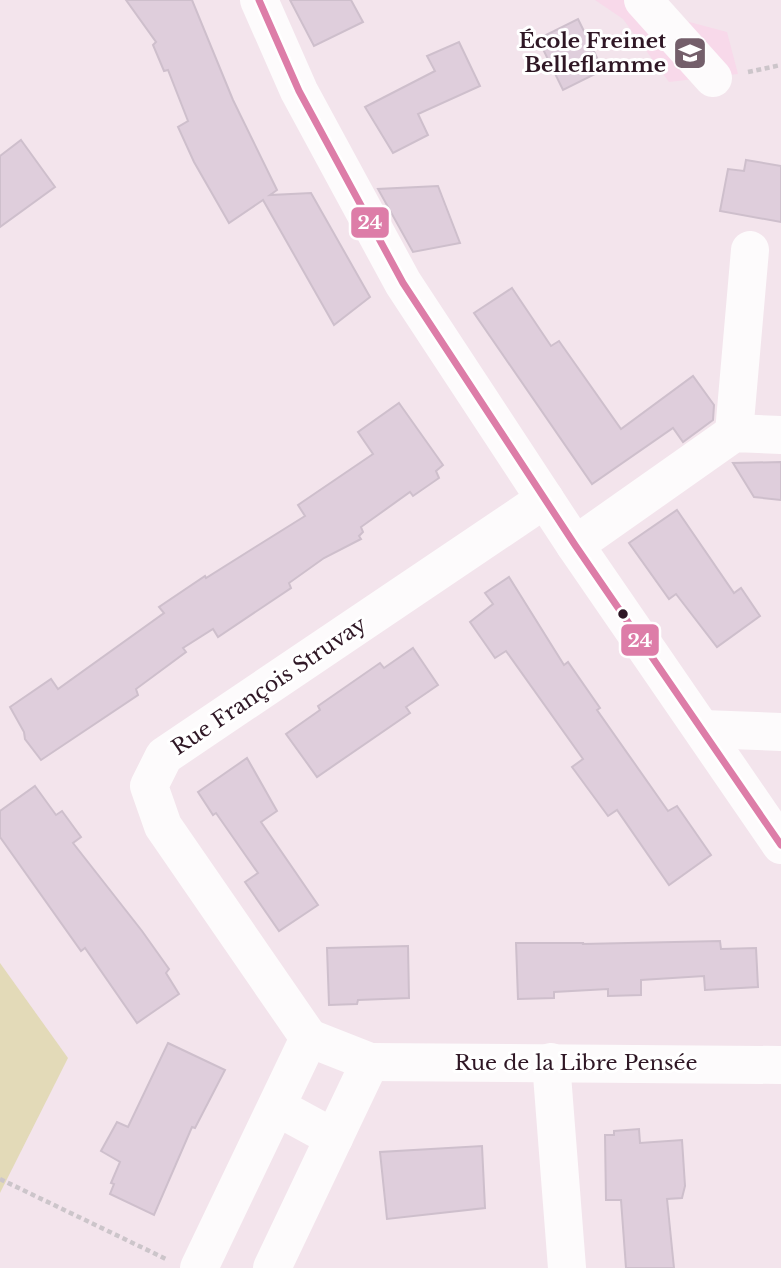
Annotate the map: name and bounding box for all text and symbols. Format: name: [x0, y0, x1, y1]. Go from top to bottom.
place label: École Freinet Belleflamme: [519, 28, 666, 78]
school or university icon: École Freinet Belleflamme: [671, 34, 709, 72]
line badge: 24: [350, 206, 390, 239]
text: 24: [358, 211, 383, 234]
unlabelled marker: [616, 607, 630, 621]
street label: Rue François Struvay: [167, 611, 372, 761]
line badge: 24: [620, 623, 660, 657]
text: 24: [628, 629, 653, 652]
street label: Rue de la Libre Pensée: [454, 1050, 698, 1076]

